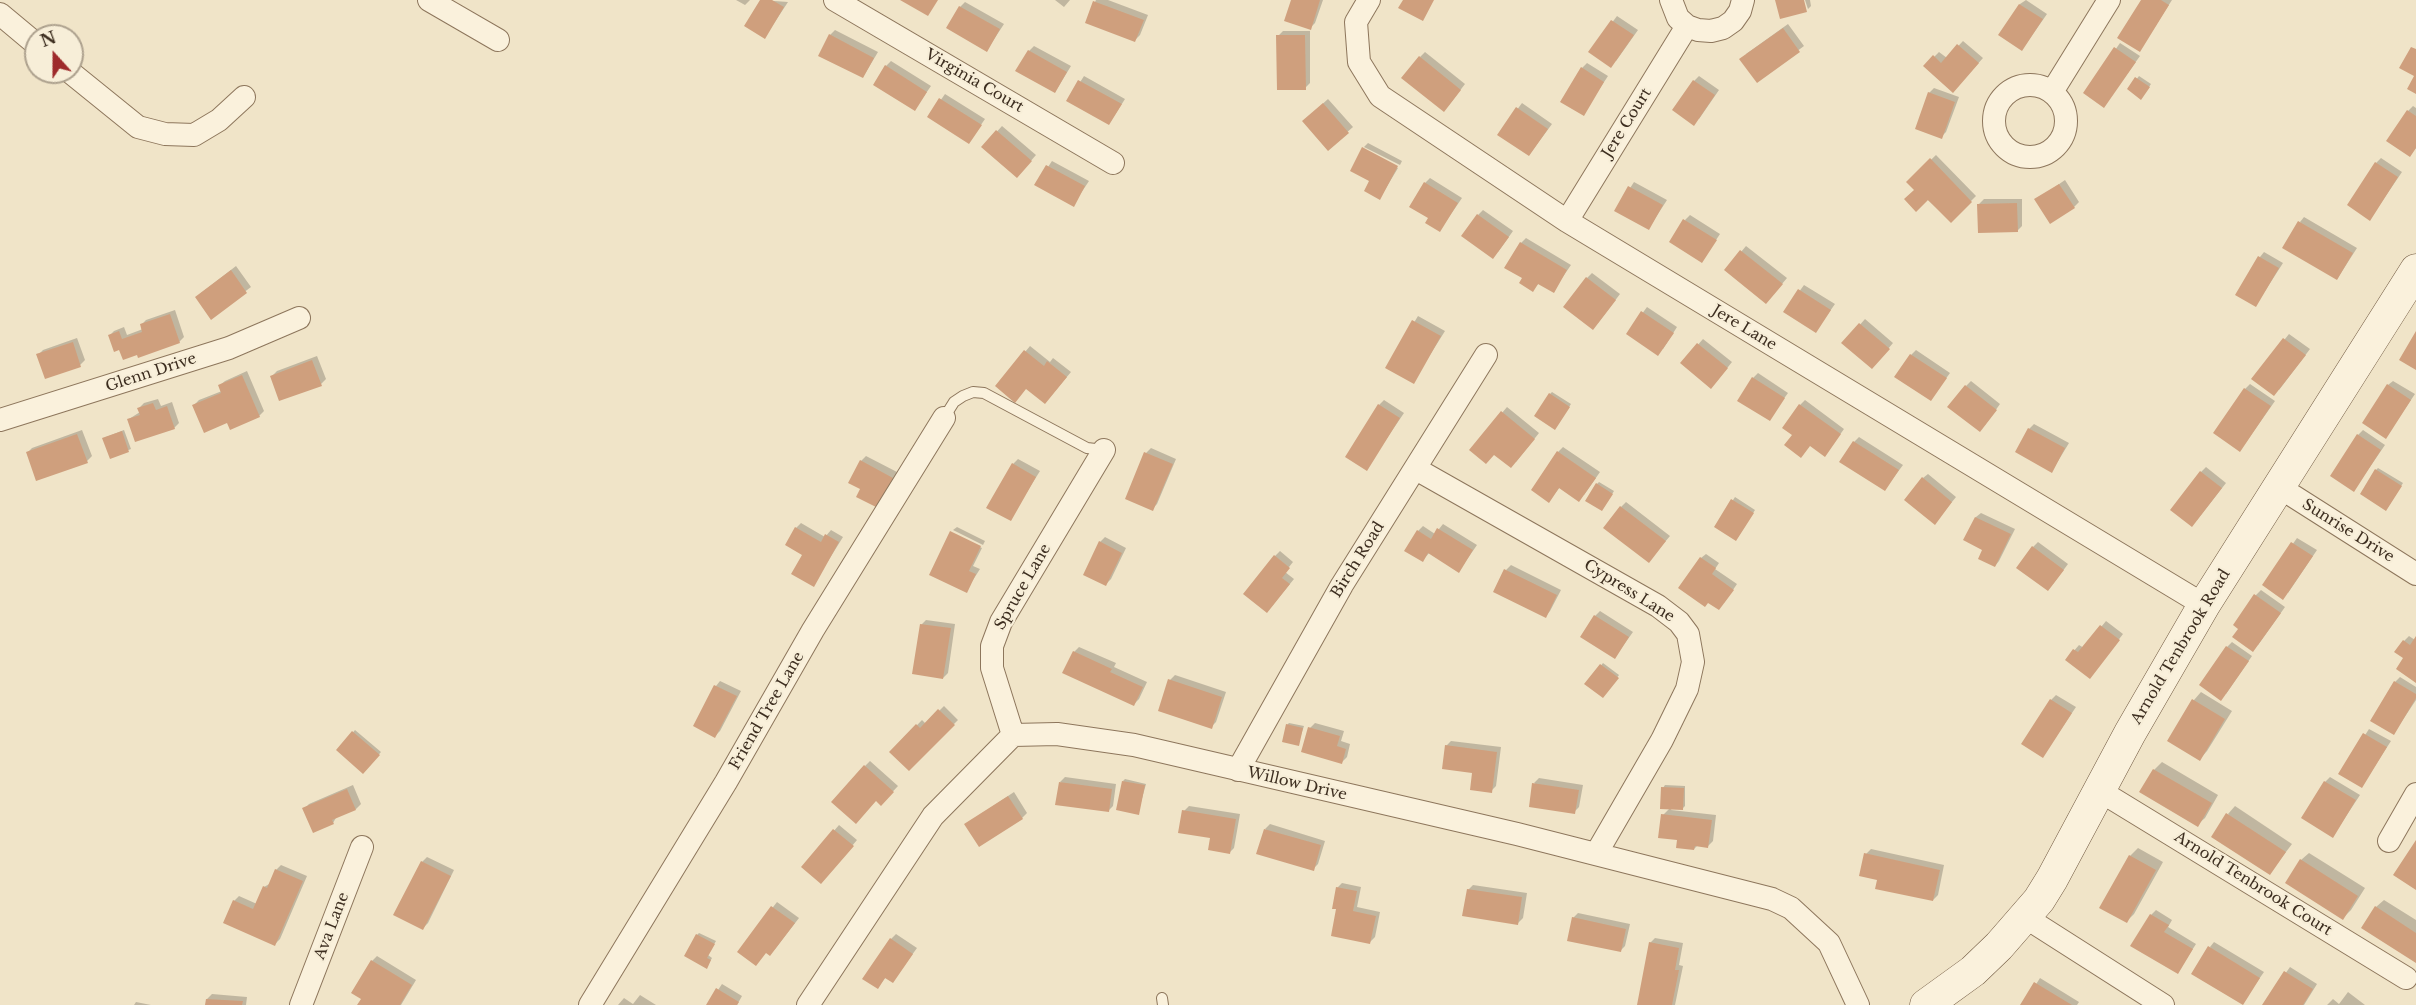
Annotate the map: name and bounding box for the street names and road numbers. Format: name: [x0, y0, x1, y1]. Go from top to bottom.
street label: Virginia Court: [922, 46, 1026, 116]
street label: Jere Court: [1599, 85, 1655, 161]
street label: Jere Lane: [1708, 302, 1780, 354]
street label: Glenn Drive: [103, 350, 199, 396]
street label: Sunrise Drive: [2299, 496, 2397, 566]
street label: Birch Road: [1328, 519, 1388, 601]
street label: Spruce Lane: [991, 541, 1055, 633]
street label: Cypress Lane: [1580, 556, 1678, 626]
street label: Arnold Tenbrook Road: [2128, 566, 2234, 728]
street label: Friend Tree Lane: [726, 649, 808, 773]
street label: Willow Drive: [1245, 764, 1349, 804]
street label: Arnold Tenbrook Court: [2171, 828, 2335, 940]
street label: Ava Lane: [311, 890, 353, 962]

